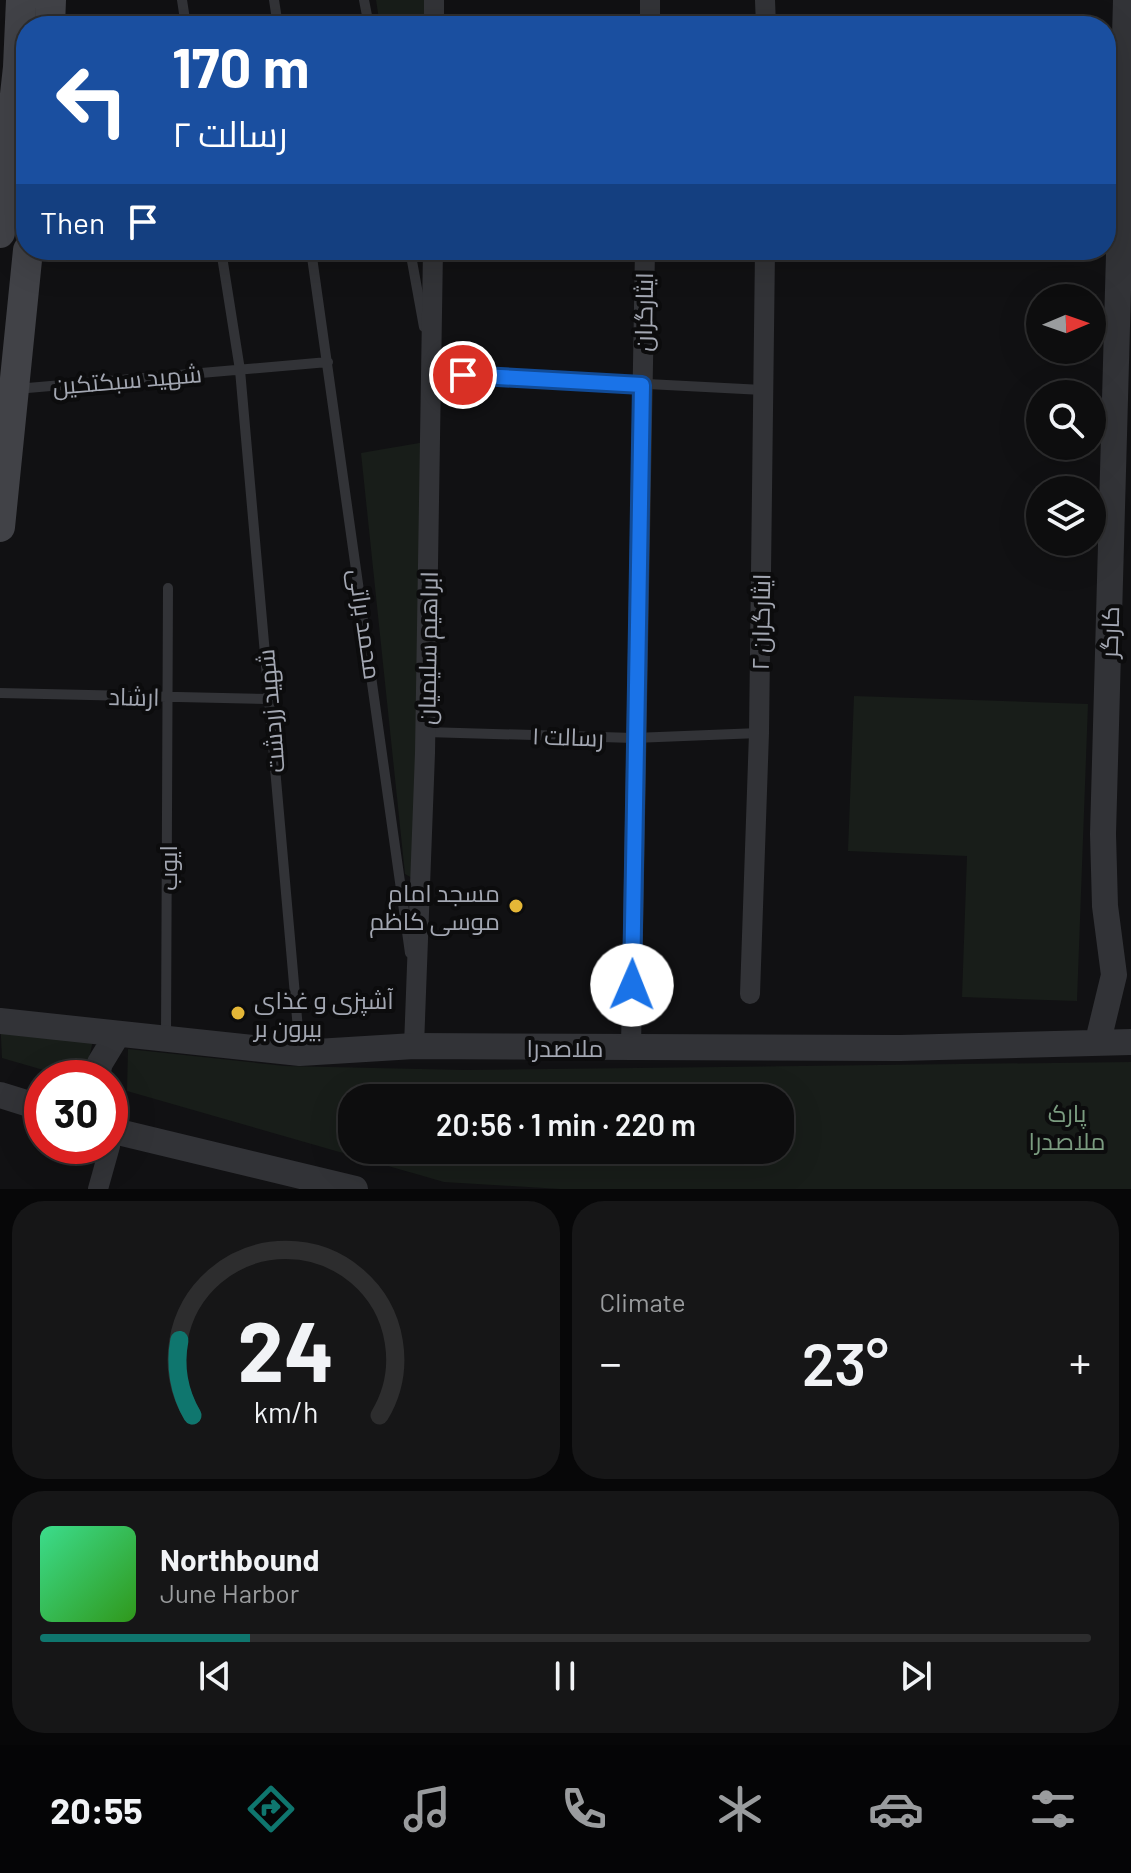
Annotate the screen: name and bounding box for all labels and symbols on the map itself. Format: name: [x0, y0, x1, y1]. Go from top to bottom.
street label: ایثارگران: [628, 272, 659, 352]
north arrow: [1026, 284, 1106, 364]
pin: [429, 341, 497, 409]
street label: شهید سبکتکین: [51, 358, 203, 401]
street label: محمد براتی: [343, 567, 388, 681]
street label: ابراهیم سلیمیان: [411, 571, 446, 725]
street label: ایثارگران ۲: [745, 573, 776, 671]
street label: کارگر: [1094, 606, 1124, 660]
street label: شهید زردشت: [250, 648, 291, 774]
street label: ارشاد: [108, 681, 160, 711]
street label: رسالت ۱: [532, 720, 604, 752]
street label: ایوب: [153, 845, 182, 891]
place label: مسجد امام موسی کاظم: [369, 878, 500, 938]
marker: مسجد امام موسی کاظم: [507, 897, 525, 915]
position arrow: [590, 943, 674, 1027]
place label: آشپزی و غذای بیرون بر: [252, 985, 394, 1043]
marker: آشپزی و غذای بیرون بر: [229, 1004, 247, 1022]
street label: ملاصدرا: [527, 1033, 603, 1062]
speed limit sign: 30: [24, 1060, 128, 1164]
park label: پارک ملاصدرا: [1029, 1098, 1105, 1155]

